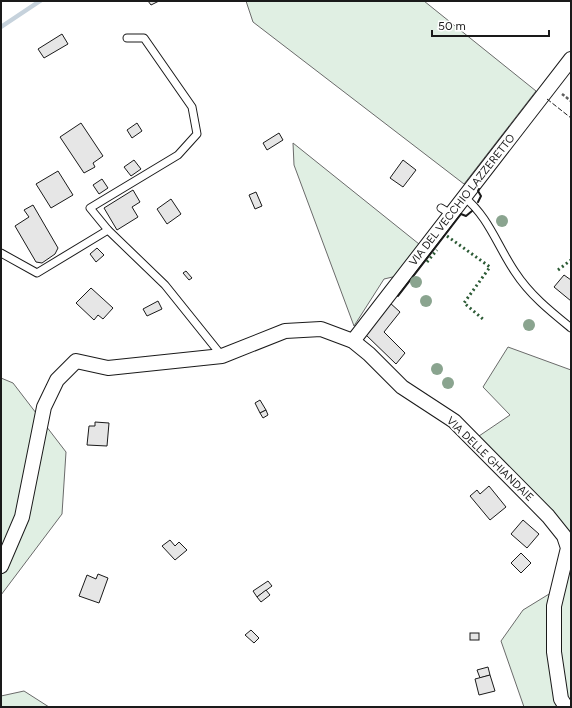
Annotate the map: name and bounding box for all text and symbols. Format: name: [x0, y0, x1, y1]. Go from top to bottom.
scale bar: [432, 12, 549, 38]
text: 50 m: [438, 19, 466, 33]
street label: VIA DEL VECCHIO LAZZERETTO: [407, 131, 518, 268]
street label: VIA DELLE GHIANDAIE: [444, 414, 536, 504]

